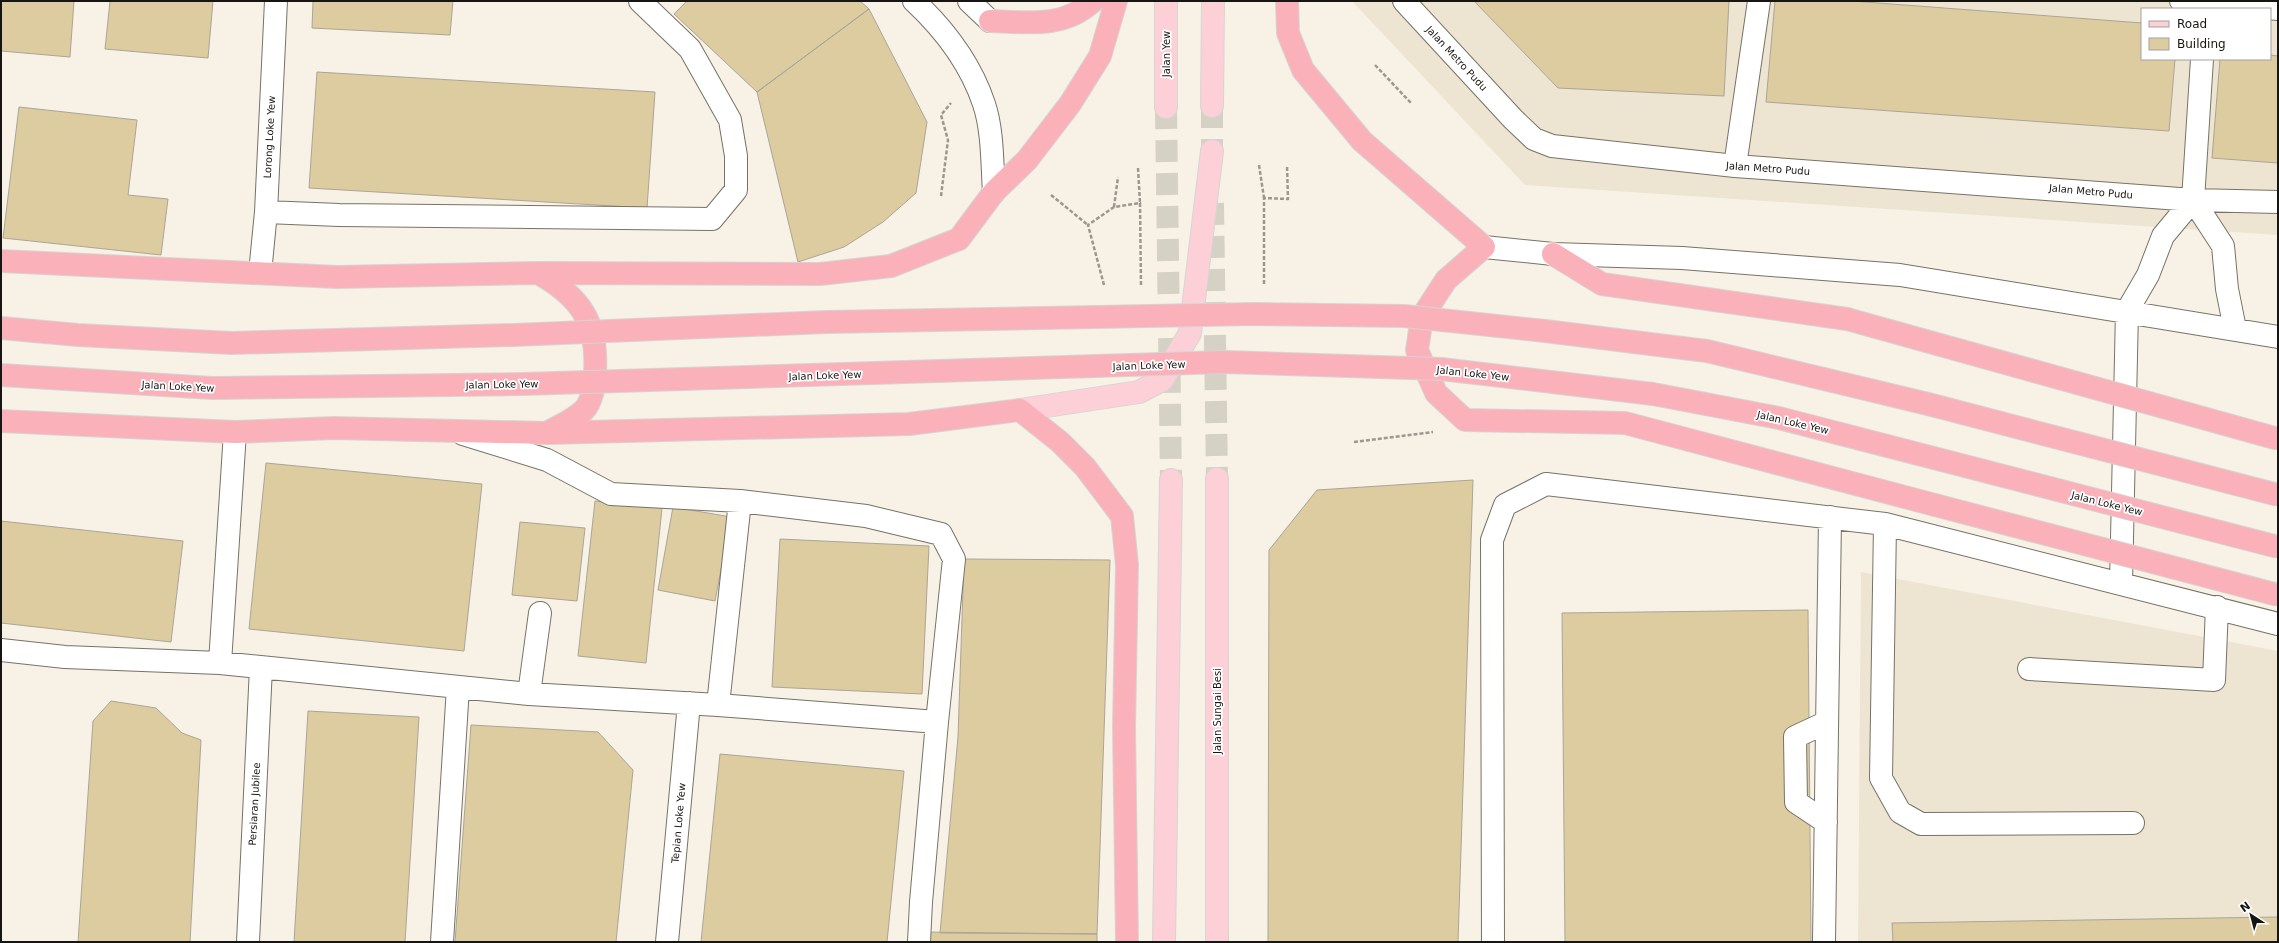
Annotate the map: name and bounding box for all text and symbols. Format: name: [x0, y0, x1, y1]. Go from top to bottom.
legend: [2141, 8, 2271, 60]
text: Road: [2177, 17, 2207, 31]
street label: Jalan Metro Pudu: [1423, 23, 1489, 93]
street label: Jalan Yew: [1161, 31, 1172, 78]
text: Building: [2177, 37, 2226, 51]
street label: Lorong Loke Yew: [262, 95, 277, 179]
street label: Jalan Metro Pudu: [1725, 160, 1810, 177]
street label: Jalan Metro Pudu: [2048, 182, 2133, 201]
street label: Jalan Loke Yew: [1111, 359, 1186, 372]
street label: Jalan Loke Yew: [1435, 364, 1510, 383]
street label: Jalan Loke Yew: [787, 369, 862, 382]
street label: Jalan Loke Yew: [464, 378, 539, 391]
street label: Jalan Loke Yew: [140, 379, 215, 394]
street label: Jalan Loke Yew: [1755, 409, 1830, 436]
street label: Jalan Loke Yew: [2069, 489, 2144, 518]
street label: Jalan Sungai Besi: [1212, 668, 1223, 755]
street label: Persiaran Jubilee: [247, 762, 262, 846]
street label: Tepian Loke Yew: [669, 782, 687, 865]
north arrow: [2231, 895, 2271, 935]
text: N: [2238, 899, 2253, 915]

